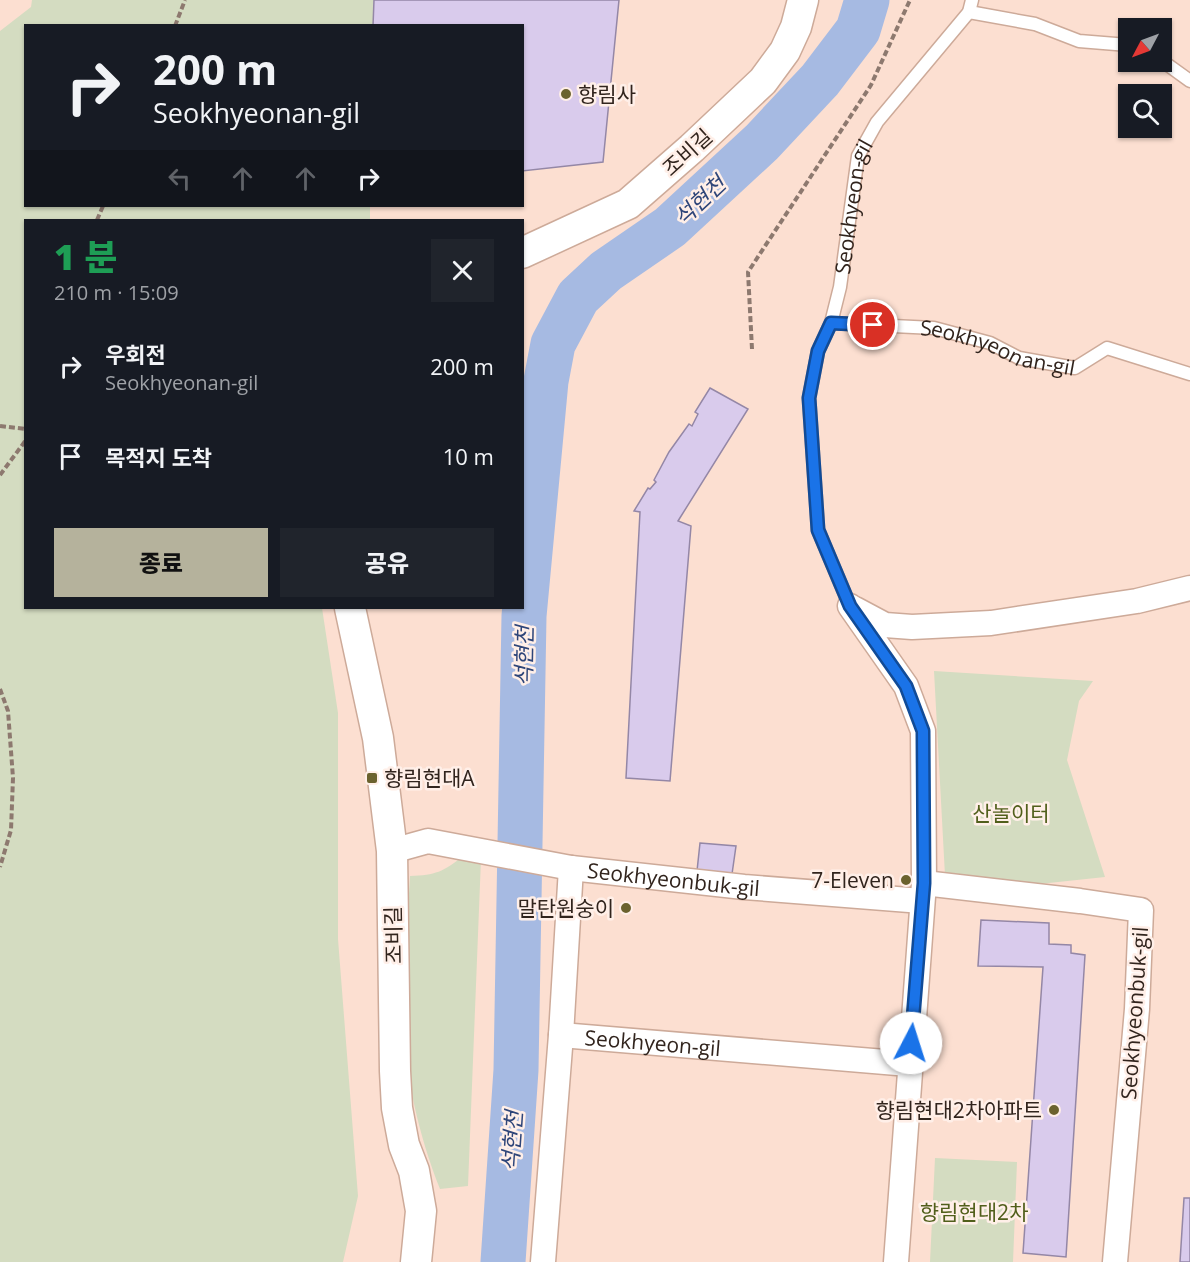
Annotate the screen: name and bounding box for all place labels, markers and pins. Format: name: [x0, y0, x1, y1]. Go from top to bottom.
place label: 향림사: [578, 80, 636, 108]
marker: 향림사: [559, 87, 573, 101]
pin: [847, 299, 898, 350]
place label: 향림현대A: [384, 764, 475, 792]
marker: 향림현대A: [365, 771, 379, 785]
place label: 7-Eleven: [811, 866, 894, 894]
marker: 7-Eleven: [899, 873, 913, 887]
place label: 말탄원숭이: [517, 894, 614, 922]
marker: 말탄원숭이: [619, 901, 633, 915]
place label: 향림현대2차아파트: [875, 1096, 1042, 1124]
marker: 향림현대2차아파트: [1047, 1103, 1061, 1117]

